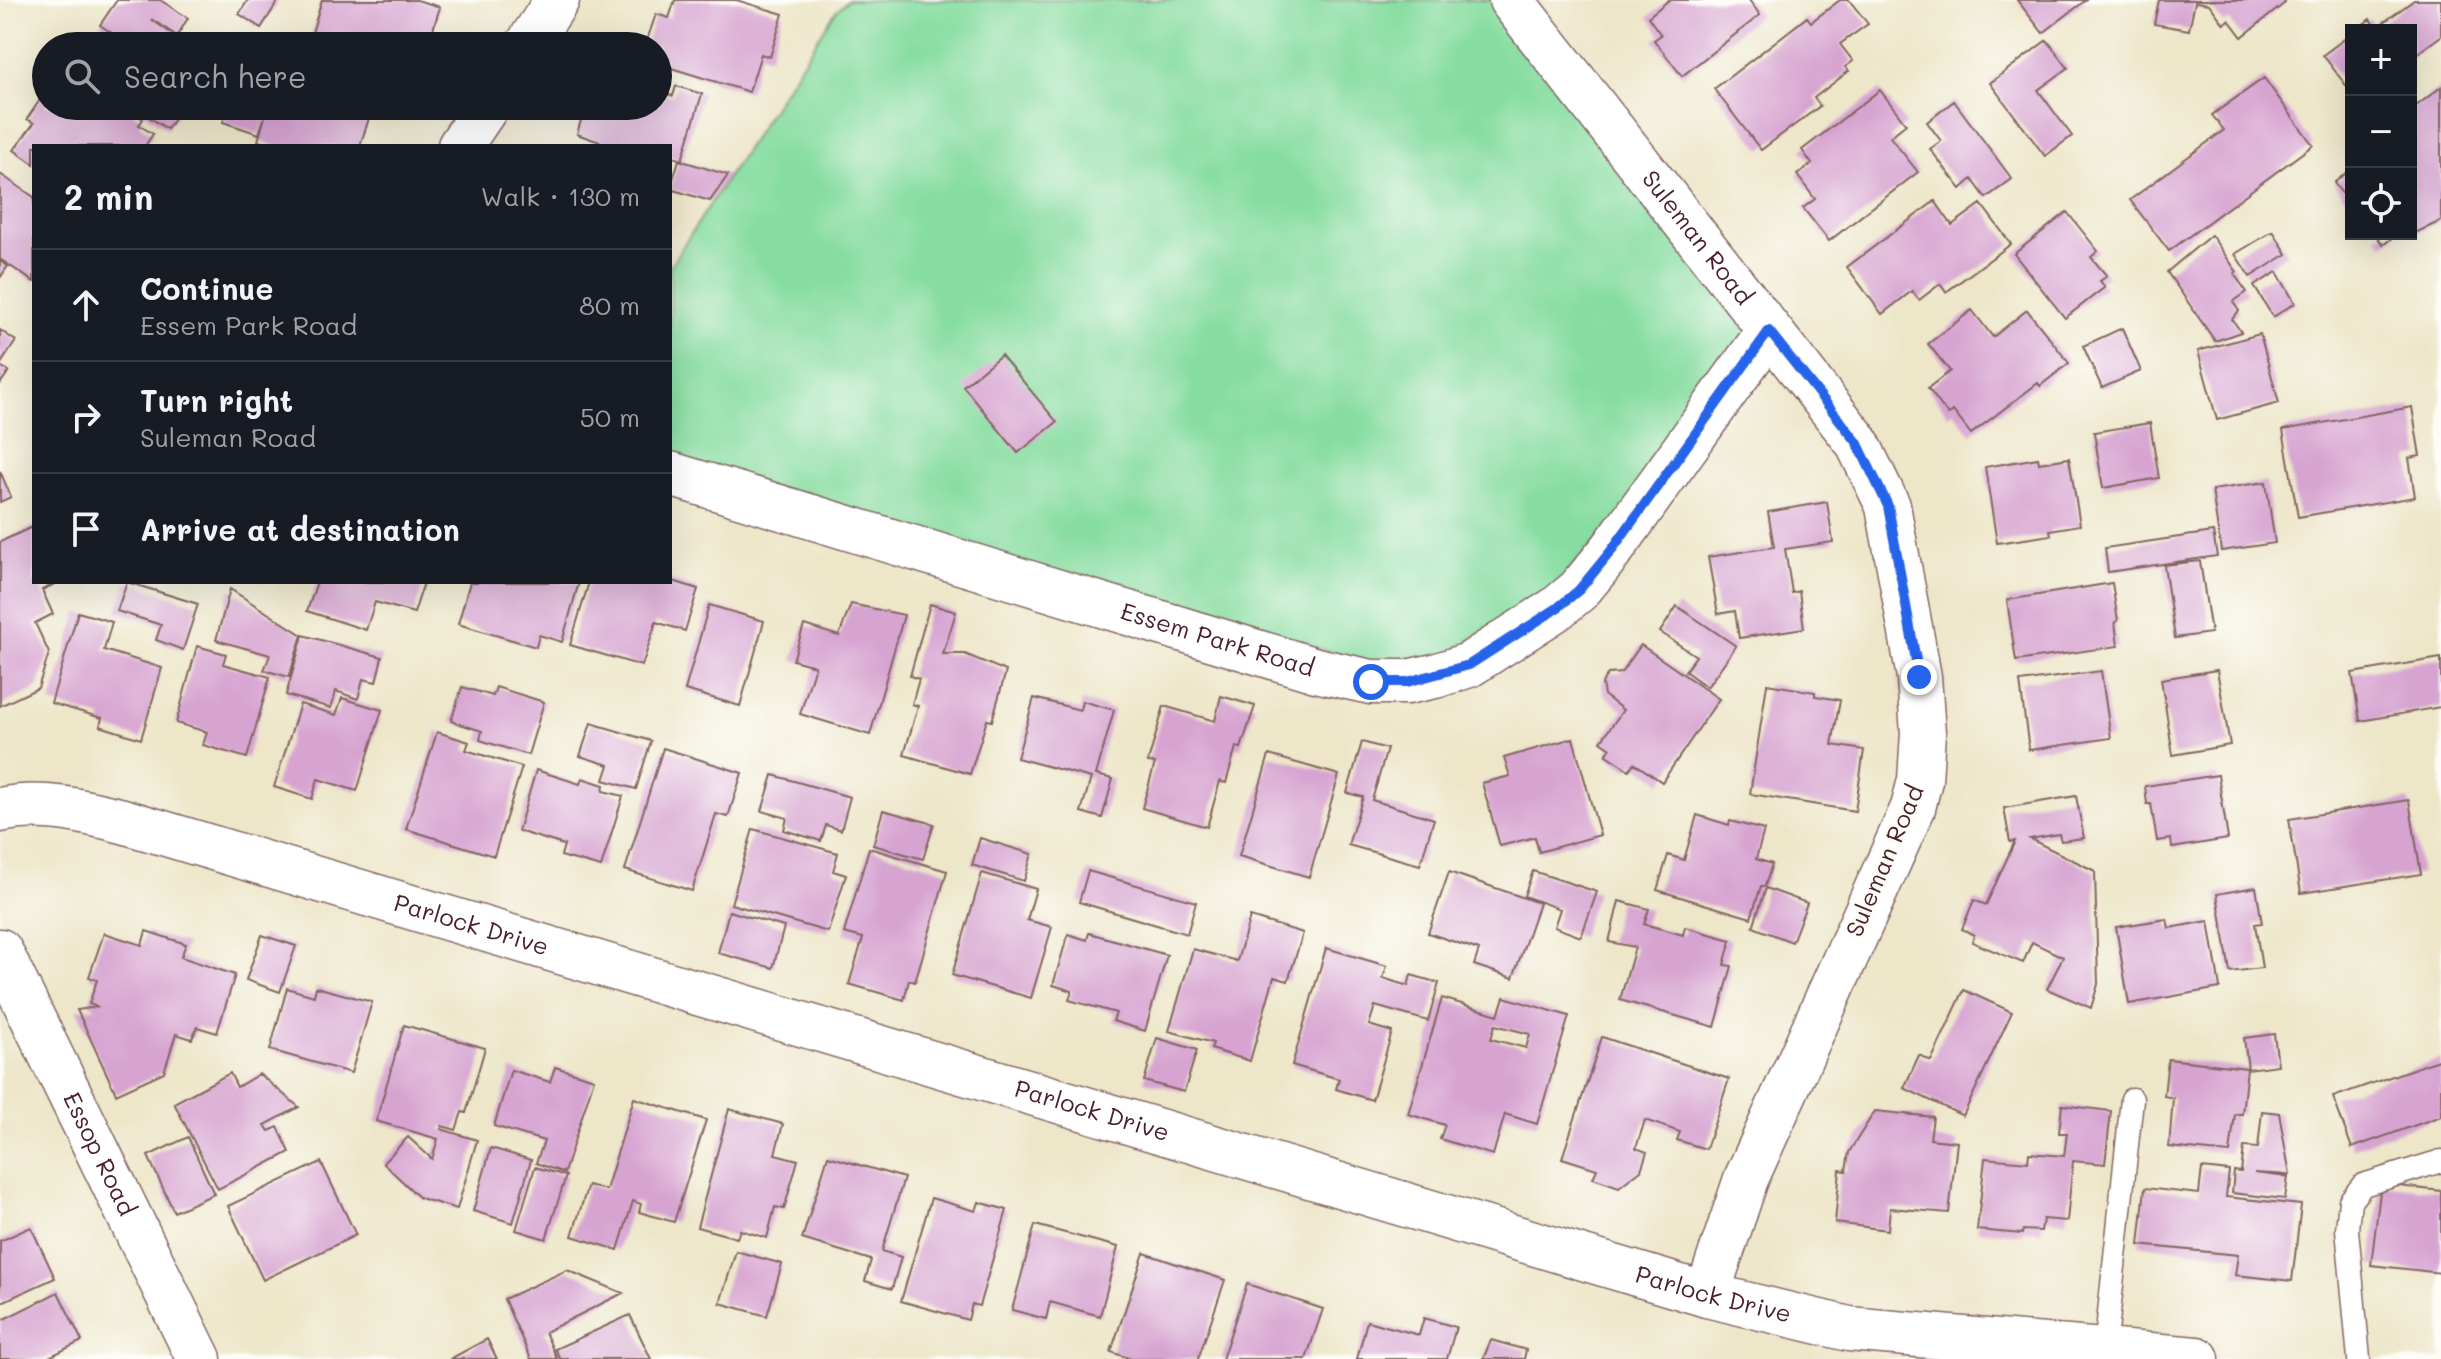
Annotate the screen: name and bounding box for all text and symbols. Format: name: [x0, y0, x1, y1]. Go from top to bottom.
map controls: [2345, 24, 2417, 240]
button: +: [2345, 24, 2417, 96]
search box: [32, 32, 672, 120]
icon: search: [60, 54, 104, 98]
text: Search here: [124, 56, 307, 96]
button: −: [2345, 96, 2417, 168]
street label: Suleman Road: [1636, 163, 1761, 310]
button: locate: [2345, 168, 2417, 240]
text: 2 min: [64, 174, 153, 219]
text: Walk · 130 m: [481, 179, 640, 213]
text: Continue: [140, 268, 273, 308]
icon: ahead: [64, 283, 108, 327]
text: 80 m: [579, 288, 640, 322]
text: Essem Park Road: [140, 308, 357, 342]
text: Turn right: [140, 380, 293, 420]
icon: right: [64, 395, 108, 439]
text: 50 m: [580, 400, 640, 434]
text: Suleman Road: [140, 420, 316, 454]
icon: arrive: [64, 507, 108, 551]
text: Arrive at destination: [140, 509, 460, 549]
street label: Essem Park Road: [1117, 595, 1318, 683]
route end: [1901, 659, 1937, 695]
route start: [1353, 664, 1389, 700]
street label: Suleman Road: [1838, 780, 1930, 941]
street label: Parlock Drive: [390, 886, 553, 962]
street label: Parlock Drive: [1011, 1072, 1173, 1147]
street label: Essop Road: [57, 1087, 144, 1220]
street label: Parlock Drive: [1632, 1257, 1795, 1329]

